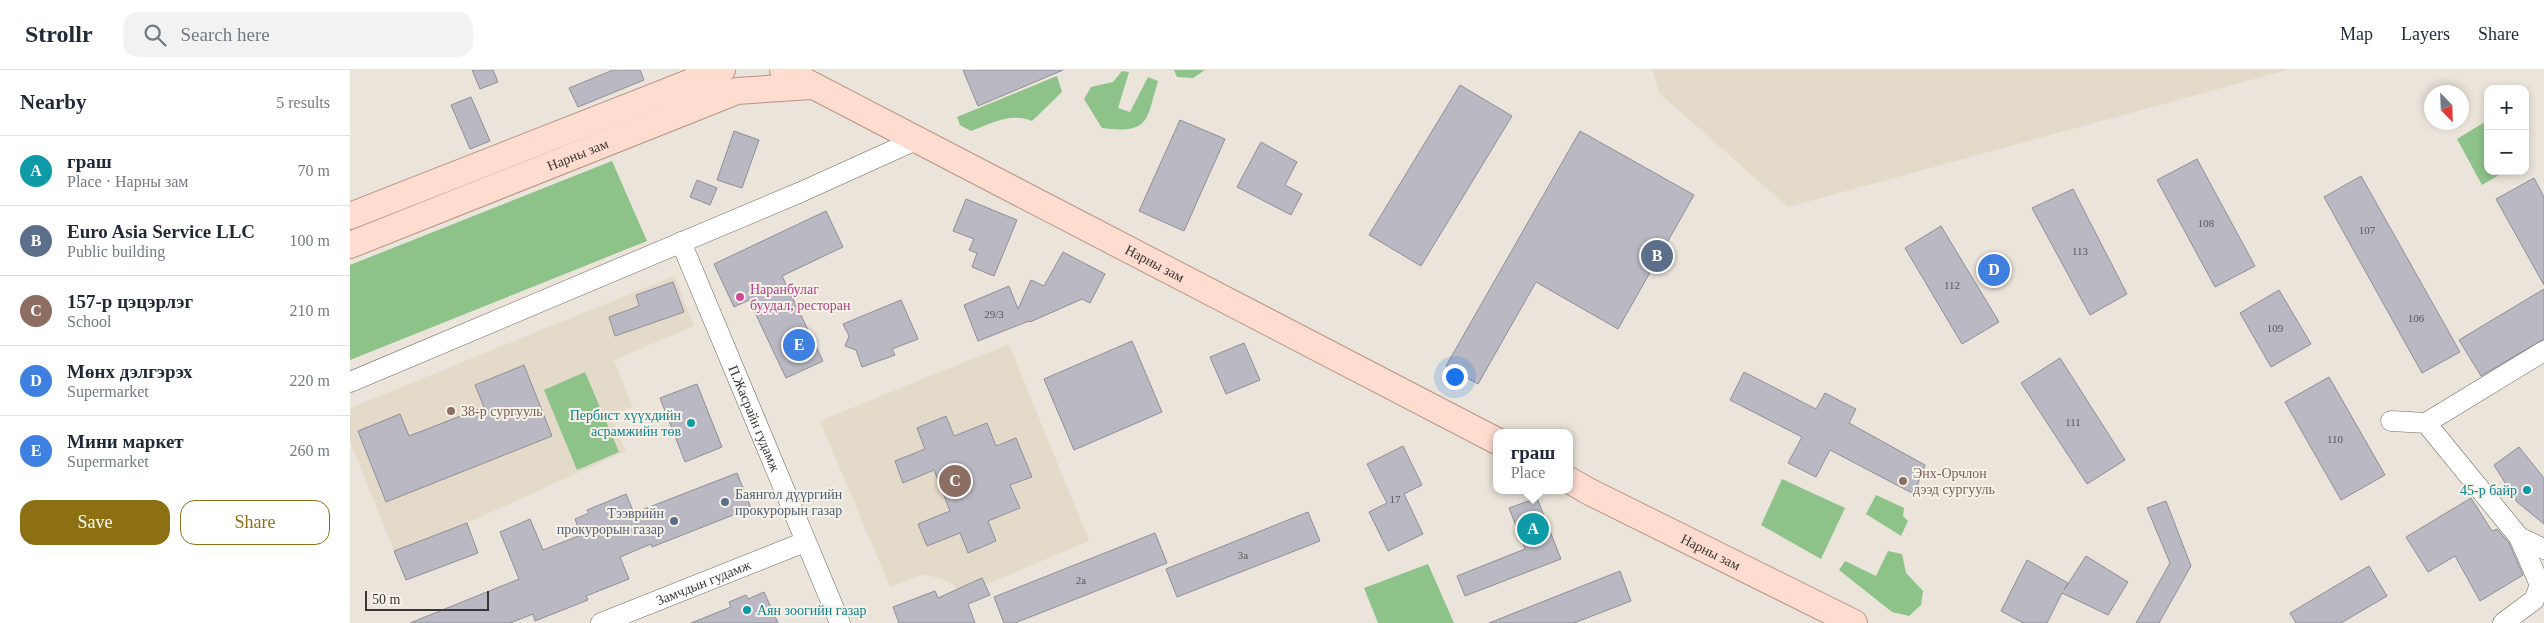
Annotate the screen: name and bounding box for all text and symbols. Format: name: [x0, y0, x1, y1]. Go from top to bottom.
search box: [123, 12, 473, 57]
text: Strollr: [25, 21, 93, 47]
icon: search: [141, 21, 169, 49]
text: Search here: [181, 24, 270, 45]
text: Map: [2340, 24, 2373, 44]
text: Layers: [2401, 24, 2450, 44]
text: Share: [2478, 24, 2519, 44]
north arrow: [2424, 85, 2469, 130]
map controls: [2484, 85, 2529, 175]
button: +: [2484, 85, 2529, 130]
text: Nearby: [20, 90, 87, 114]
text: 5 results: [276, 94, 330, 111]
button: −: [2484, 130, 2529, 175]
street label: Нарны зам: [545, 136, 611, 174]
text: граш: [67, 151, 112, 172]
text: A: [30, 162, 42, 179]
text: 70 m: [298, 162, 330, 179]
text: Place · Нарны зам: [67, 173, 189, 190]
house number: 108: [2198, 217, 2215, 229]
text: Euro Asia Service LLC: [67, 221, 255, 242]
house number: 107: [2359, 224, 2376, 236]
text: B: [31, 232, 41, 249]
text: 100 m: [290, 232, 330, 249]
pin: B: [1641, 237, 1673, 275]
street label: Нарны зам: [1123, 242, 1187, 285]
text: Public building: [67, 243, 165, 260]
house number: 113: [2072, 245, 2089, 257]
pin: D: [1978, 251, 2010, 289]
house number: 112: [1944, 279, 1960, 291]
place label: Наранбулаг буудал, ресторан: [750, 282, 851, 313]
text: 157-р цэцэрлэг: [67, 291, 193, 312]
marker: Наранбулаг буудал, ресторан: [734, 291, 746, 303]
text: C: [30, 302, 42, 319]
text: 210 m: [290, 302, 330, 319]
house number: 29/3: [984, 308, 1004, 320]
house number: 106: [2408, 312, 2425, 324]
text: School: [67, 313, 111, 330]
house number: 109: [2267, 322, 2284, 334]
pin: E: [783, 326, 815, 364]
text: Мөнх дэлгэрэх: [67, 361, 193, 382]
street label: П.Жасрайн гудамж: [725, 363, 783, 474]
your location: [1442, 364, 1468, 390]
text: D: [30, 372, 42, 389]
text: 220 m: [290, 372, 330, 389]
text: Supermarket: [67, 383, 149, 400]
place label: 38-р сургууль: [461, 404, 543, 419]
marker: 38-р сургууль: [445, 405, 457, 417]
place label: Пербист хүүхдийн асрамжийн төв: [570, 408, 682, 439]
house number: 111: [2065, 416, 2081, 428]
marker: Пербист хүүхдийн асрамжийн төв: [685, 417, 697, 429]
popup: [1493, 429, 1573, 494]
text: Мини маркет: [67, 431, 184, 452]
house number: 110: [2327, 433, 2344, 445]
text: E: [31, 442, 41, 459]
text: 260 m: [290, 442, 330, 459]
text: граш: [1511, 442, 1555, 463]
text: Supermarket: [67, 453, 149, 470]
pin: C: [939, 462, 971, 500]
text: Place: [1511, 464, 1545, 481]
place label: Энх-Орчлон дээд сургууль: [1913, 466, 1995, 497]
marker: Энх-Орчлон дээд сургууль: [1897, 475, 1909, 487]
place label: 45-р байр: [2460, 483, 2517, 498]
marker: 45-р байр: [2521, 484, 2533, 496]
place label: Баянгол дүүргийн прокурорын газар: [735, 487, 843, 518]
house number: 17: [1390, 493, 1401, 505]
marker: Баянгол дүүргийн прокурорын газар: [719, 496, 731, 508]
button: Save: [20, 500, 170, 545]
button: Share: [180, 500, 330, 545]
place label: Тээврийн прокурорын газар: [557, 506, 665, 537]
pin: A: [1517, 510, 1549, 548]
marker: Тээврийн прокурорын газар: [668, 515, 680, 527]
street label: Нарны зам: [1678, 531, 1743, 573]
house number: 3а: [1238, 549, 1248, 561]
street label: Замчдын гудамж: [654, 557, 753, 608]
house number: 2a: [1076, 574, 1086, 586]
scale bar: [365, 588, 489, 611]
text: 50 m: [372, 592, 400, 607]
place label: Аян зоогийн газар: [757, 603, 866, 618]
marker: Аян зоогийн газар: [741, 604, 753, 616]

